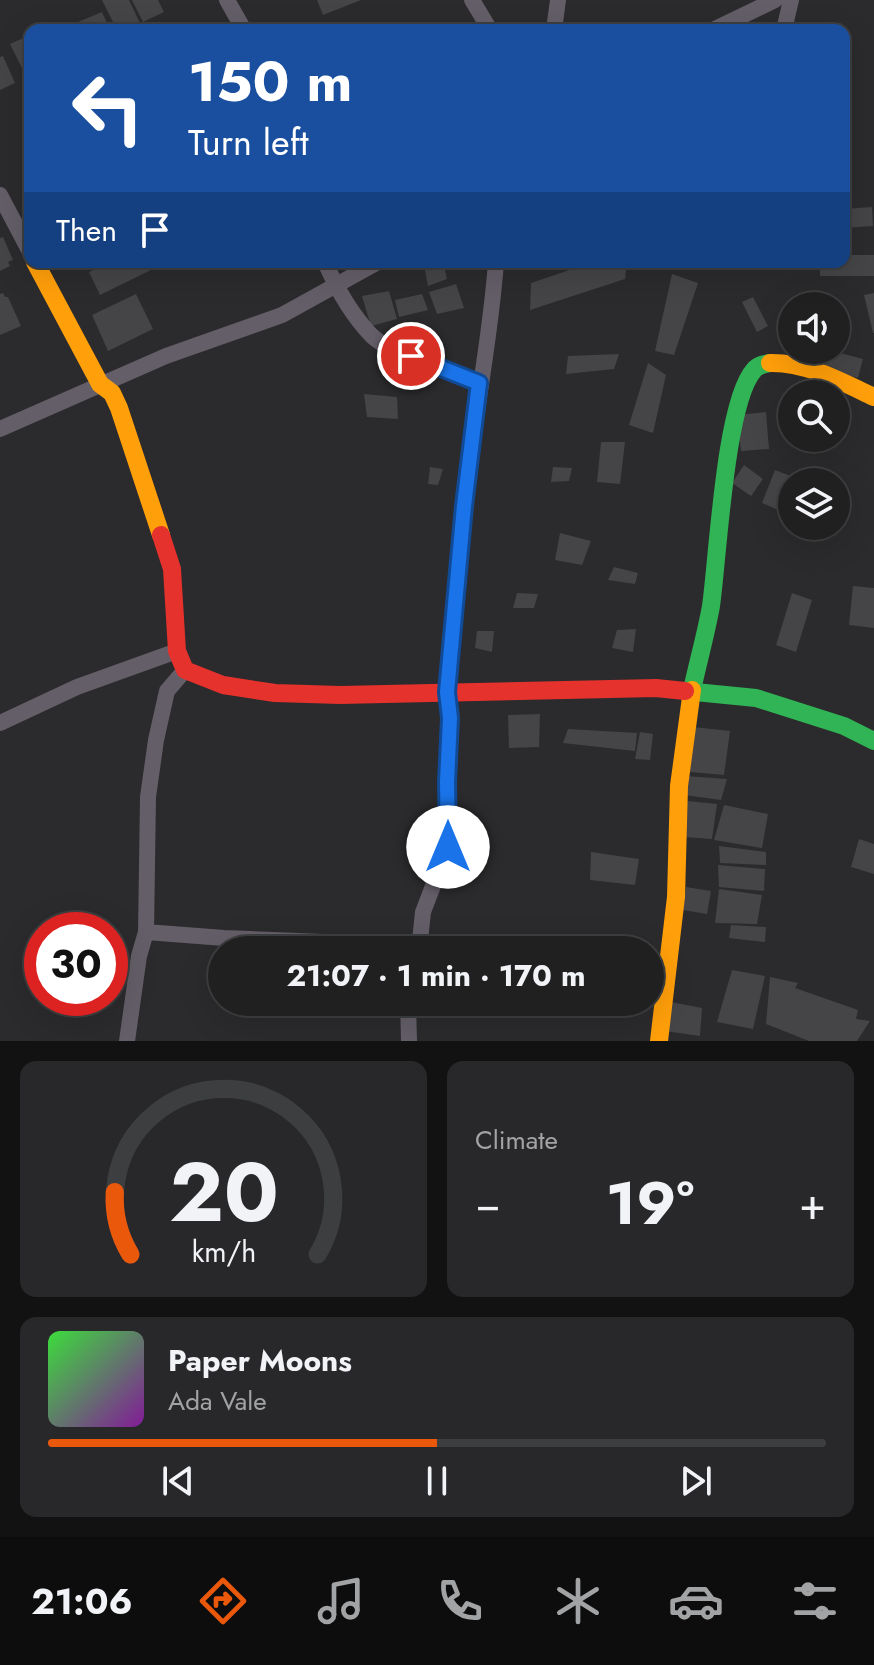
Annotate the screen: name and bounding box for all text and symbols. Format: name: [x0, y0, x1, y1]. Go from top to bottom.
text: 150 m: [188, 41, 352, 122]
icon: left: [56, 56, 160, 160]
text: Turn left: [188, 116, 309, 168]
icon: arrive: [133, 208, 177, 252]
text: Then: [56, 209, 117, 252]
map controls: [778, 292, 850, 540]
button: sound: [778, 292, 850, 364]
pin: [377, 322, 445, 390]
icon: arrive: [389, 334, 433, 378]
button: search: [778, 380, 850, 452]
button: layers: [778, 468, 850, 540]
position arrow: [406, 805, 490, 889]
speed limit sign: 30: [24, 912, 128, 1016]
text: 21:07 · 1 min · 170 m: [286, 954, 586, 997]
text: Climate: [475, 1121, 558, 1159]
text: 20: [169, 1132, 278, 1252]
text: 19°: [606, 1160, 694, 1247]
text: −: [475, 1172, 501, 1236]
text: +: [799, 1172, 826, 1236]
text: km/h: [191, 1231, 256, 1273]
text: Paper Moons: [168, 1339, 352, 1382]
text: Ada Vale: [168, 1382, 267, 1420]
icon: previous: [156, 1459, 200, 1503]
icon: pause: [415, 1459, 459, 1503]
icon: next: [674, 1459, 718, 1503]
icon: directions: [195, 1573, 251, 1629]
icon: music: [313, 1573, 369, 1629]
icon: phone: [432, 1573, 488, 1629]
icon: climate: [550, 1573, 606, 1629]
icon: car: [668, 1573, 724, 1629]
icon: filters: [787, 1573, 843, 1629]
text: 21:06: [31, 1575, 133, 1627]

